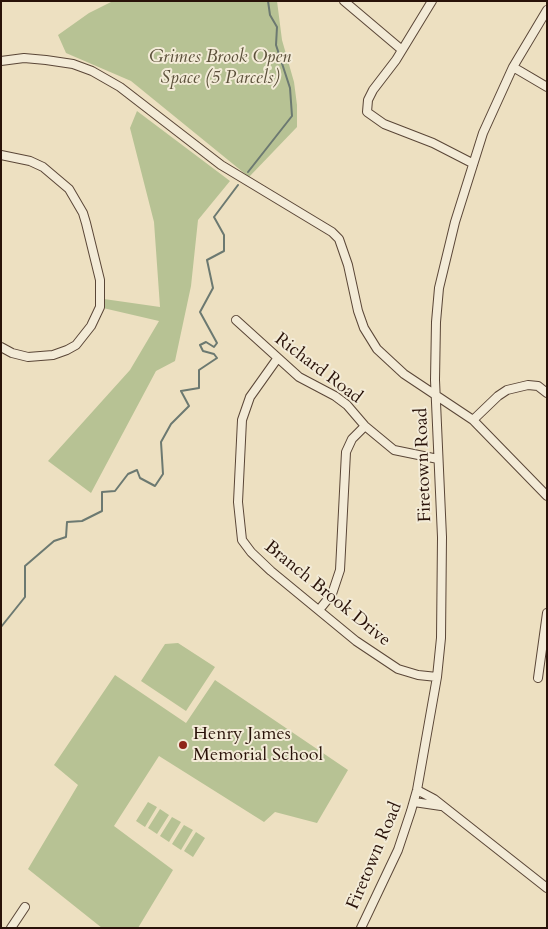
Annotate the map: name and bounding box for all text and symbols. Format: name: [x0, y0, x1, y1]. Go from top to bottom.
park label: Grimes Brook Open Space (5 Parcels): [149, 47, 291, 90]
street label: Richard Road: [270, 329, 366, 409]
street label: Firetown Road: [411, 407, 437, 523]
street label: Branch Brook Drive: [260, 537, 394, 651]
place label: Henry James Memorial School: [193, 724, 323, 766]
marker: Henry James Memorial School: [177, 739, 189, 751]
street label: Firetown Road: [343, 799, 407, 913]

